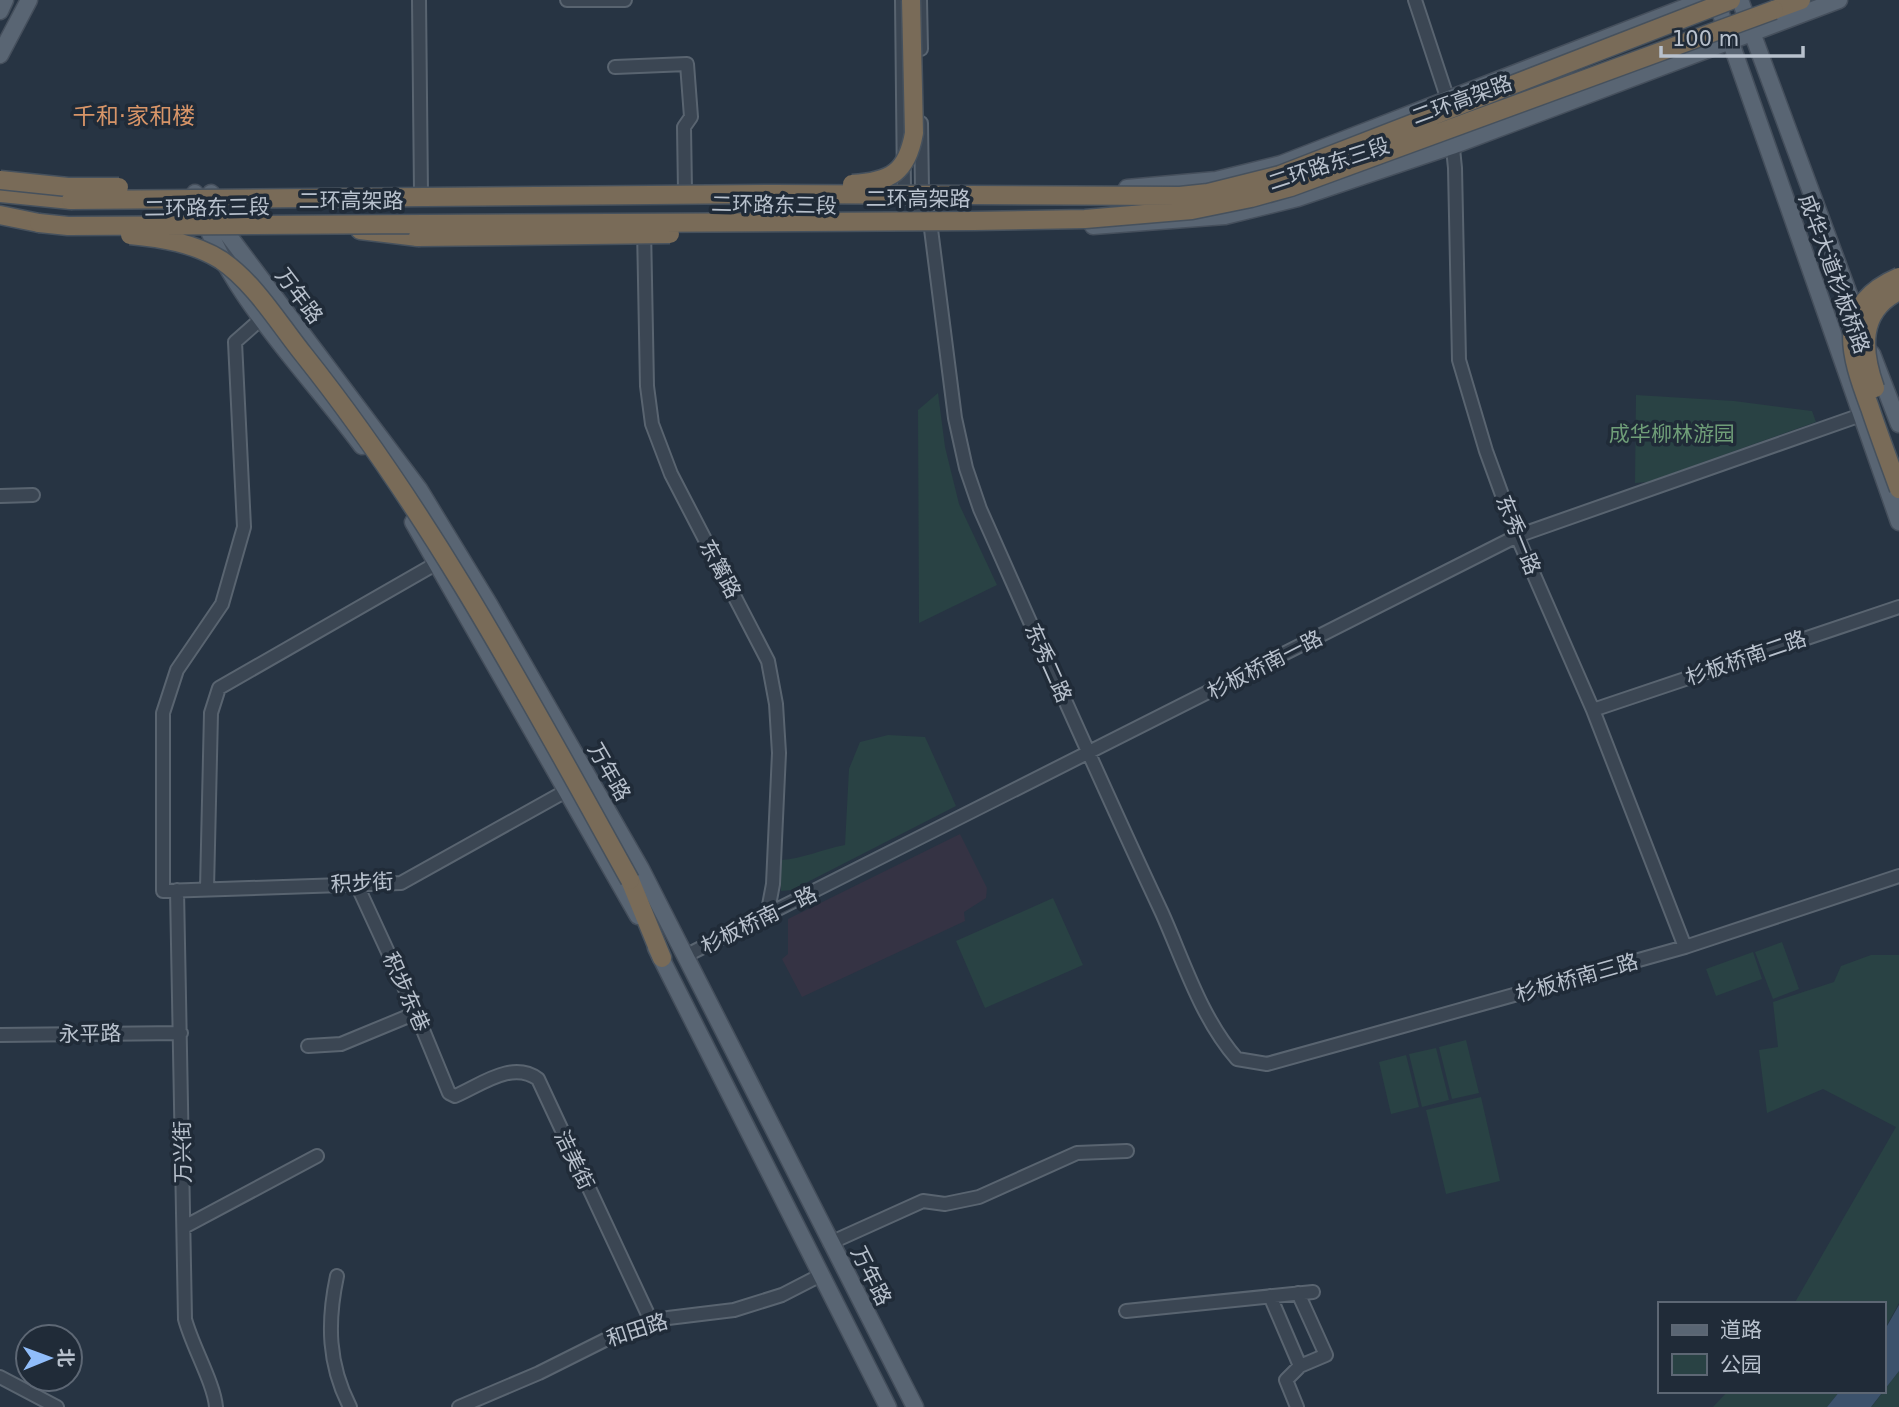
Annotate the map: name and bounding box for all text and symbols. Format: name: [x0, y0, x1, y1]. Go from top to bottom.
scale bar: [1661, 14, 1803, 58]
text: 100 m: [1672, 27, 1739, 51]
street label: 二环高架路: [1409, 71, 1515, 129]
district label: 千和·家和楼: [73, 103, 195, 129]
street label: 二环路东三段: [1265, 133, 1393, 195]
street label: 二环高架路: [866, 187, 971, 211]
street label: 二环高架路: [299, 189, 404, 213]
street label: 成华大道杉板桥路: [1794, 191, 1874, 357]
street label: 二环路东三段: [711, 192, 837, 218]
street label: 二环路东三段: [144, 195, 270, 221]
street label: 万年路: [270, 264, 328, 328]
park label: 成华柳林游园: [1609, 422, 1735, 446]
street label: 东秀一路: [1491, 492, 1545, 578]
street label: 东篱路: [695, 536, 745, 602]
street label: 东秀二路: [1020, 620, 1076, 706]
street label: 杉板桥南一路: [1203, 626, 1327, 704]
street label: 杉板桥南二路: [1683, 626, 1809, 690]
street label: 万年路: [583, 739, 635, 805]
street label: 积步街: [330, 869, 394, 897]
street label: 杉板桥南一路: [697, 882, 821, 958]
street label: 积步东巷: [378, 949, 434, 1035]
street label: 杉板桥南三路: [1513, 949, 1641, 1007]
street label: 永平路: [58, 1021, 122, 1047]
street label: 万兴街: [170, 1120, 196, 1184]
street label: 洁美街: [549, 1126, 599, 1194]
street label: 万年路: [846, 1242, 896, 1310]
legend: [1658, 1302, 1885, 1393]
street label: 和田路: [603, 1309, 671, 1351]
text: 道路: [1720, 1318, 1762, 1342]
north arrow: [14, 1323, 84, 1393]
text: 北: [55, 1348, 77, 1367]
text: 公园: [1720, 1353, 1762, 1377]

